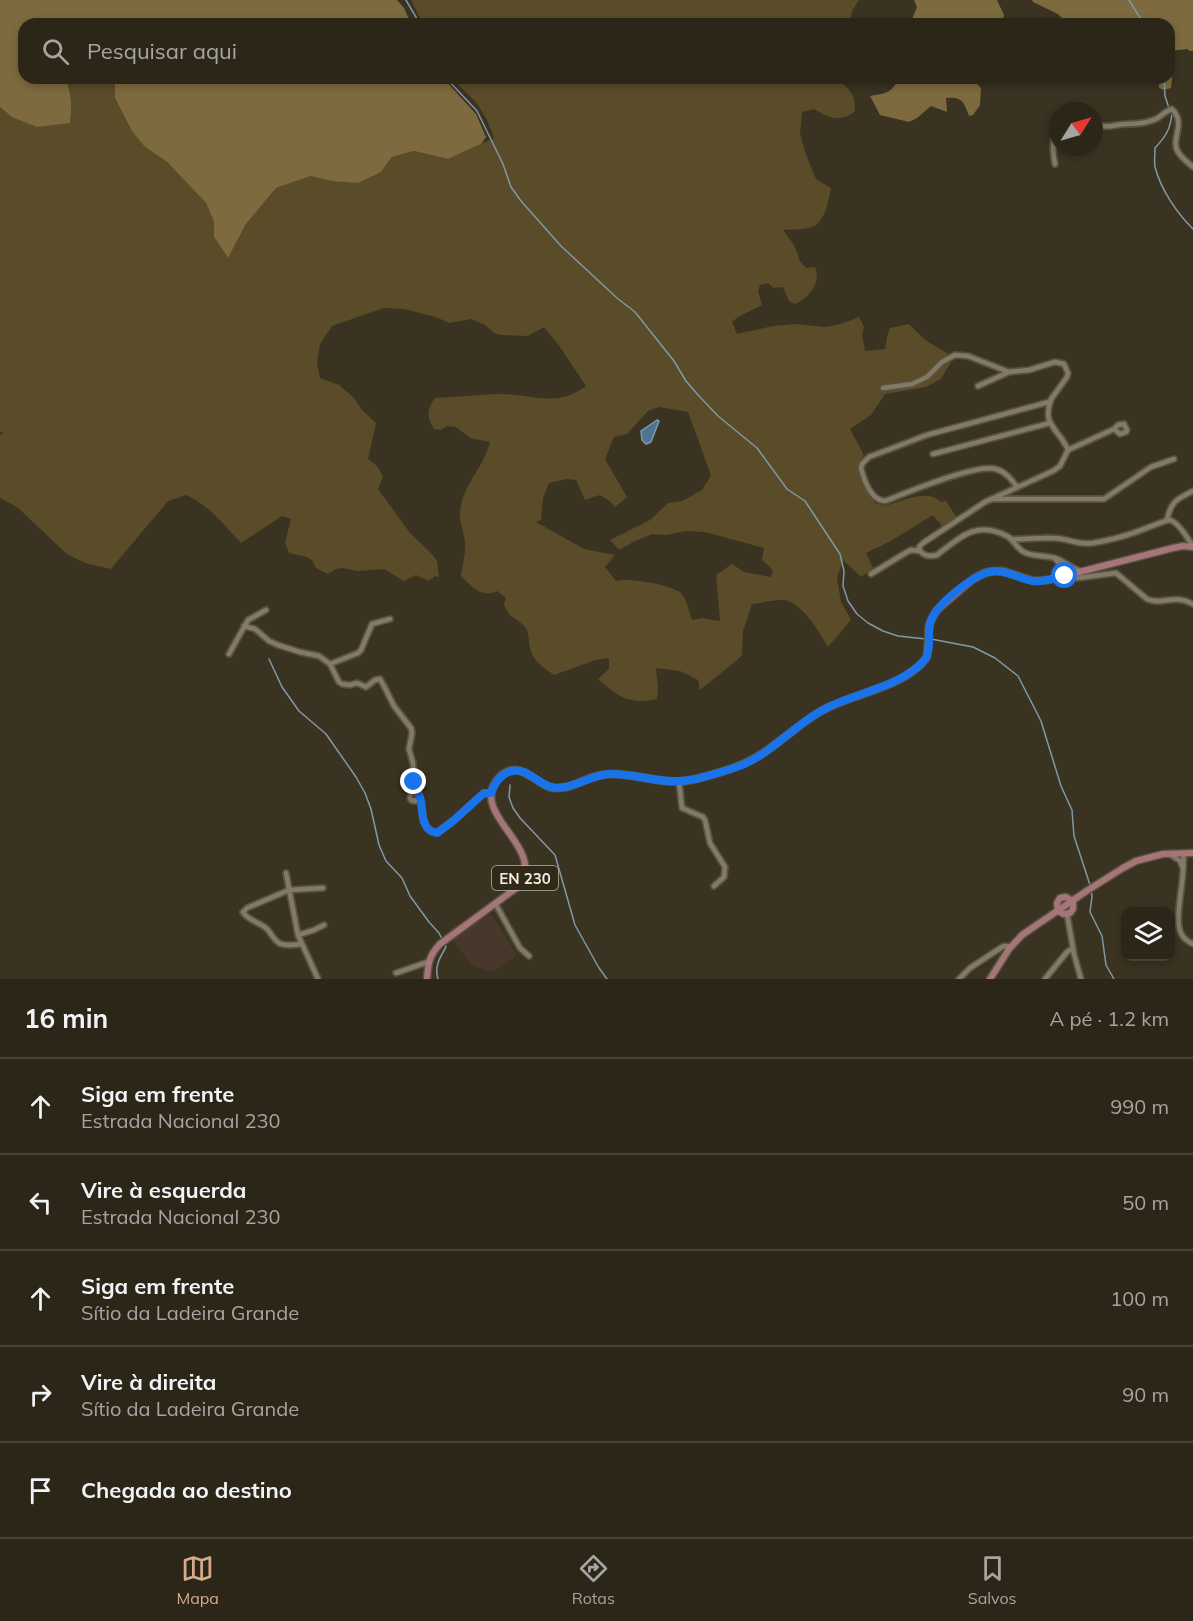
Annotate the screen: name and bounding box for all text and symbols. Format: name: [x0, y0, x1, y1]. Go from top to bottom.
search box: [18, 18, 1175, 84]
icon: search: [39, 35, 72, 68]
text: Pesquisar aqui: [87, 37, 237, 65]
north arrow: [1049, 102, 1103, 156]
route start: [1051, 562, 1077, 588]
route end: [400, 768, 426, 794]
road number: EN 230: [492, 866, 558, 890]
map controls: [1121, 907, 1175, 961]
button: layers: [1121, 907, 1175, 961]
text: 16 min: [24, 1002, 108, 1035]
text: A pé · 1.2 km: [1050, 1006, 1169, 1031]
text: Siga em frente: [81, 1080, 234, 1108]
icon: ahead: [24, 1090, 57, 1123]
text: 990 m: [1110, 1094, 1169, 1119]
text: Estrada Nacional 230: [81, 1108, 281, 1133]
text: Vire à esquerda: [81, 1176, 246, 1204]
icon: left: [24, 1186, 57, 1219]
text: 50 m: [1122, 1190, 1169, 1215]
text: Estrada Nacional 230: [81, 1204, 281, 1229]
text: Siga em frente: [81, 1272, 234, 1300]
icon: ahead: [24, 1282, 57, 1315]
text: 100 m: [1110, 1286, 1169, 1311]
text: Sítio da Ladeira Grande: [81, 1300, 299, 1325]
text: Vire à direita: [81, 1368, 216, 1396]
icon: right: [24, 1378, 57, 1411]
text: 90 m: [1122, 1382, 1169, 1407]
text: Sítio da Ladeira Grande: [81, 1396, 299, 1421]
icon: arrive: [24, 1474, 57, 1507]
text: Chegada ao destino: [81, 1476, 292, 1504]
tab: Mapa: [176, 1552, 219, 1608]
tab: Rotas: [572, 1552, 615, 1608]
tab: Salvos: [968, 1552, 1017, 1608]

